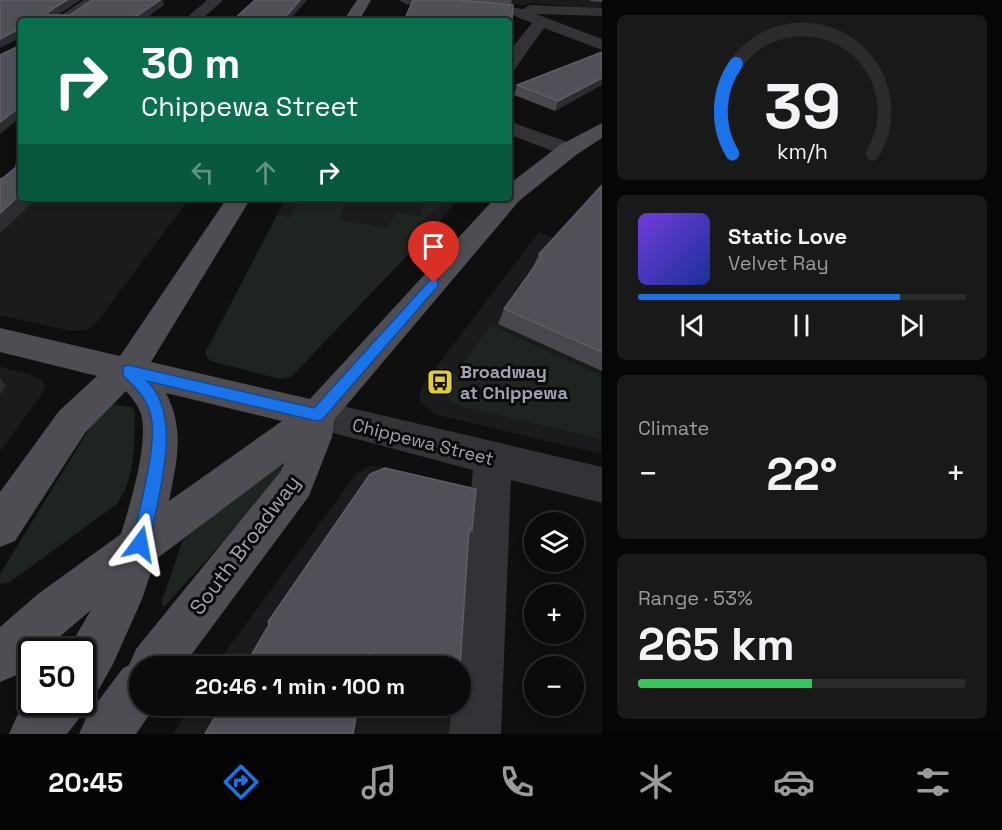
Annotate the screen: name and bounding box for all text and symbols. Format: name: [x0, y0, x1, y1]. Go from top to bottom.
text: 30 m: [141, 37, 240, 90]
icon: right: [42, 42, 120, 120]
text: 39: [764, 68, 840, 147]
text: Chippewa Street: [141, 89, 358, 124]
text: km/h: [776, 139, 828, 166]
icon: left: [186, 156, 219, 189]
icon: ahead: [249, 156, 282, 189]
icon: right: [312, 156, 345, 189]
pin: [408, 221, 459, 283]
text: Static Love: [728, 222, 847, 250]
icon: arrive: [417, 230, 450, 263]
text: Velvet Ray: [728, 250, 829, 276]
icon: previous: [676, 309, 709, 342]
icon: pause: [785, 309, 818, 342]
icon: next: [895, 309, 928, 342]
place label: Broadway at Chippewa: [460, 360, 568, 404]
bus stop icon: Broadway at Chippewa: [425, 367, 455, 397]
street label: Chippewa Street: [350, 413, 496, 470]
text: Climate: [638, 415, 709, 441]
text: 22°: [766, 446, 838, 503]
text: −: [638, 453, 658, 495]
text: +: [946, 453, 966, 495]
street label: South Broadway: [183, 470, 306, 620]
position arrow: [108, 512, 172, 576]
map controls: [524, 512, 584, 716]
button: layers: [524, 512, 584, 572]
button: +: [524, 584, 584, 644]
text: Range · 53%: [638, 585, 753, 611]
text: 265 km: [638, 616, 795, 673]
speed limit sign: 50: [18, 638, 96, 716]
button: −: [524, 656, 584, 716]
text: 20:46 · 1 min · 100 m: [195, 672, 405, 700]
icon: directions: [220, 761, 262, 803]
icon: music: [358, 761, 400, 803]
icon: phone: [496, 761, 538, 803]
icon: climate: [635, 761, 677, 803]
icon: car: [773, 761, 815, 803]
icon: filters: [912, 761, 954, 803]
text: 20:45: [48, 765, 123, 800]

